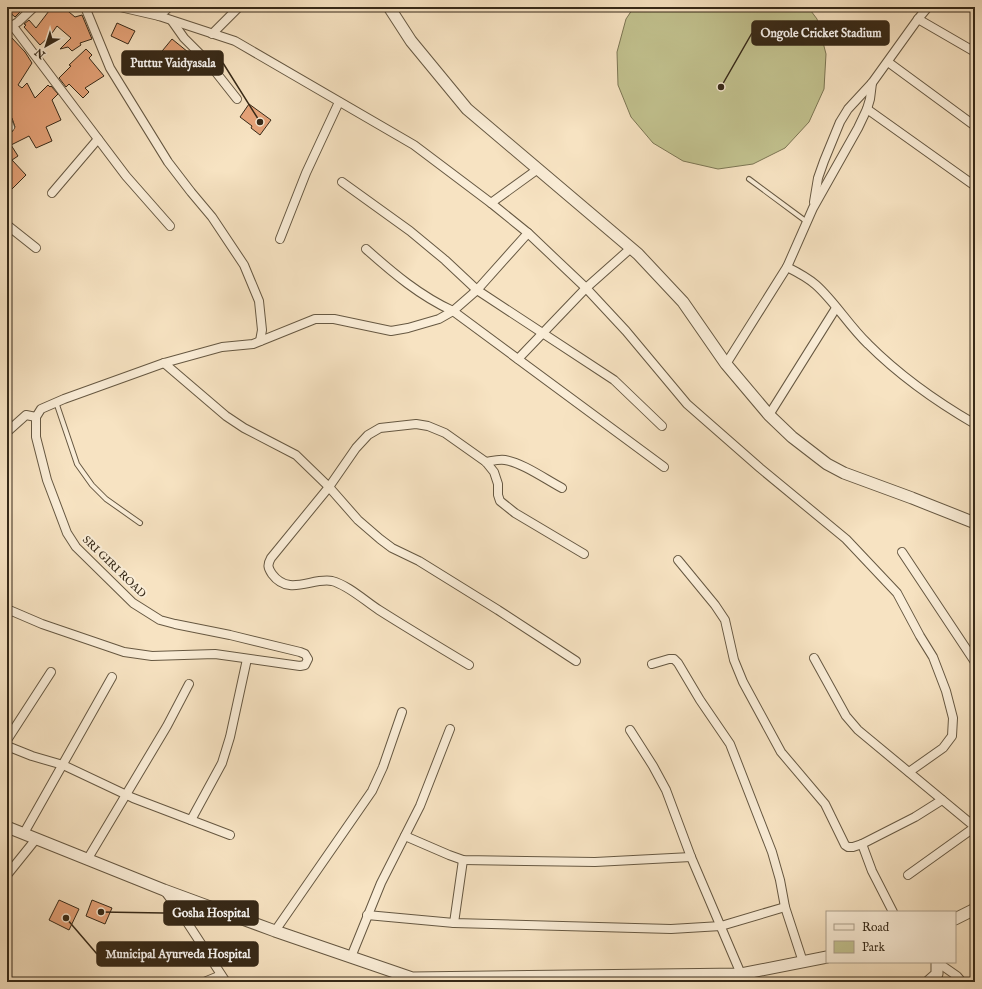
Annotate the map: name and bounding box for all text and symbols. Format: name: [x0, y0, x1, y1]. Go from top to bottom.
callout: Ongole Cricket Stadium: [752, 21, 889, 45]
north arrow: [26, 26, 66, 66]
text: Ongole Cricket Stadium: [761, 26, 882, 42]
text: N: [32, 44, 49, 62]
callout: Puttur Vaidyasala: [122, 51, 223, 75]
text: Puttur Vaidyasala: [130, 56, 216, 72]
street label: SRI GIRI ROAD: [79, 533, 149, 601]
callout: Gosha Hospital: [164, 901, 258, 925]
text: Gosha Hospital: [172, 906, 250, 922]
legend: [826, 911, 956, 963]
text: Road: [862, 920, 890, 935]
text: Park: [862, 940, 885, 955]
callout: Municipal Ayurveda Hospital: [97, 942, 258, 966]
text: Municipal Ayurveda Hospital: [105, 947, 251, 963]

